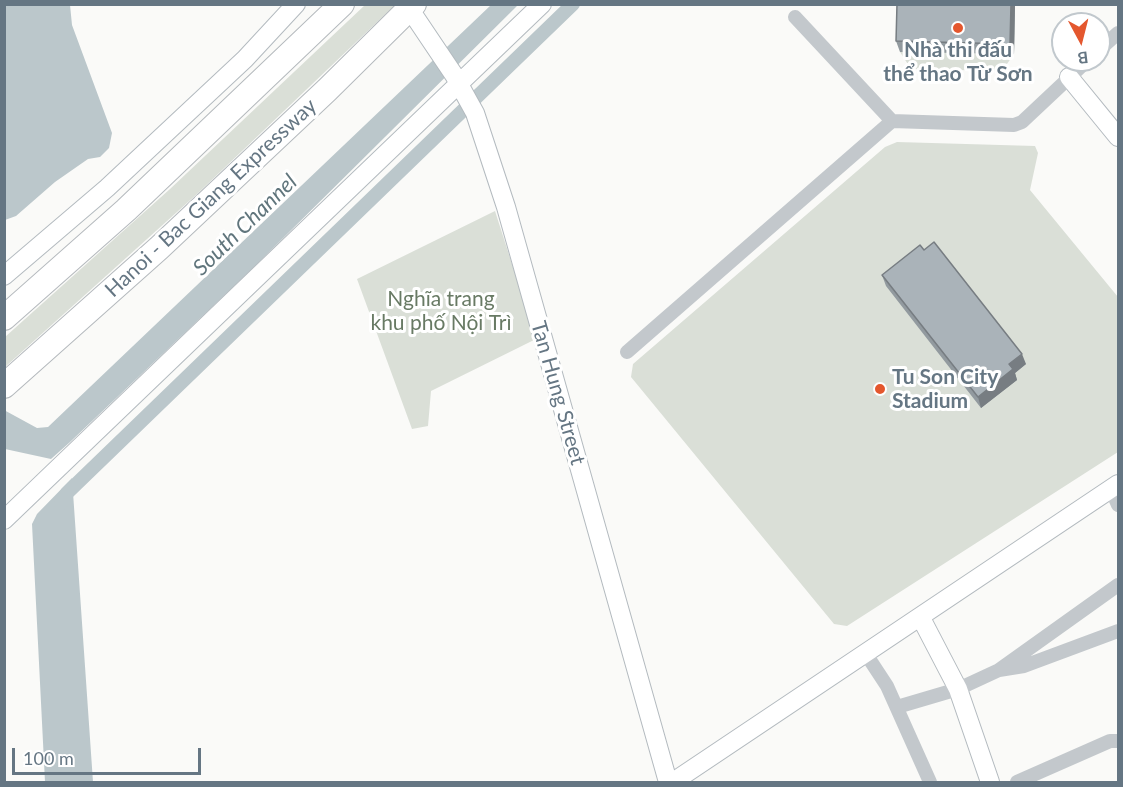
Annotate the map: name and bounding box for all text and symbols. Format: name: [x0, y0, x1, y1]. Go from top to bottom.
north arrow: [1051, 12, 1111, 72]
marker: Nhà thi đấu thể thao Từ Sơn: [951, 21, 965, 35]
place label: Nhà thi đấu thể thao Từ Sơn: [883, 37, 1033, 87]
text: B: [1077, 48, 1089, 68]
street label: Hanoi - Bac Giang Expressway: [100, 93, 322, 303]
water label: South Channel: [188, 169, 302, 281]
park label: Nghĩa trang khu phố Nội Trì: [370, 286, 512, 336]
street label: Tan Hung Street: [525, 318, 591, 468]
place label: Tu Son City Stadium: [892, 364, 998, 414]
marker: Tu Son City Stadium: [873, 382, 887, 396]
scale bar: [15, 736, 204, 774]
text: 100 m: [23, 747, 74, 769]

